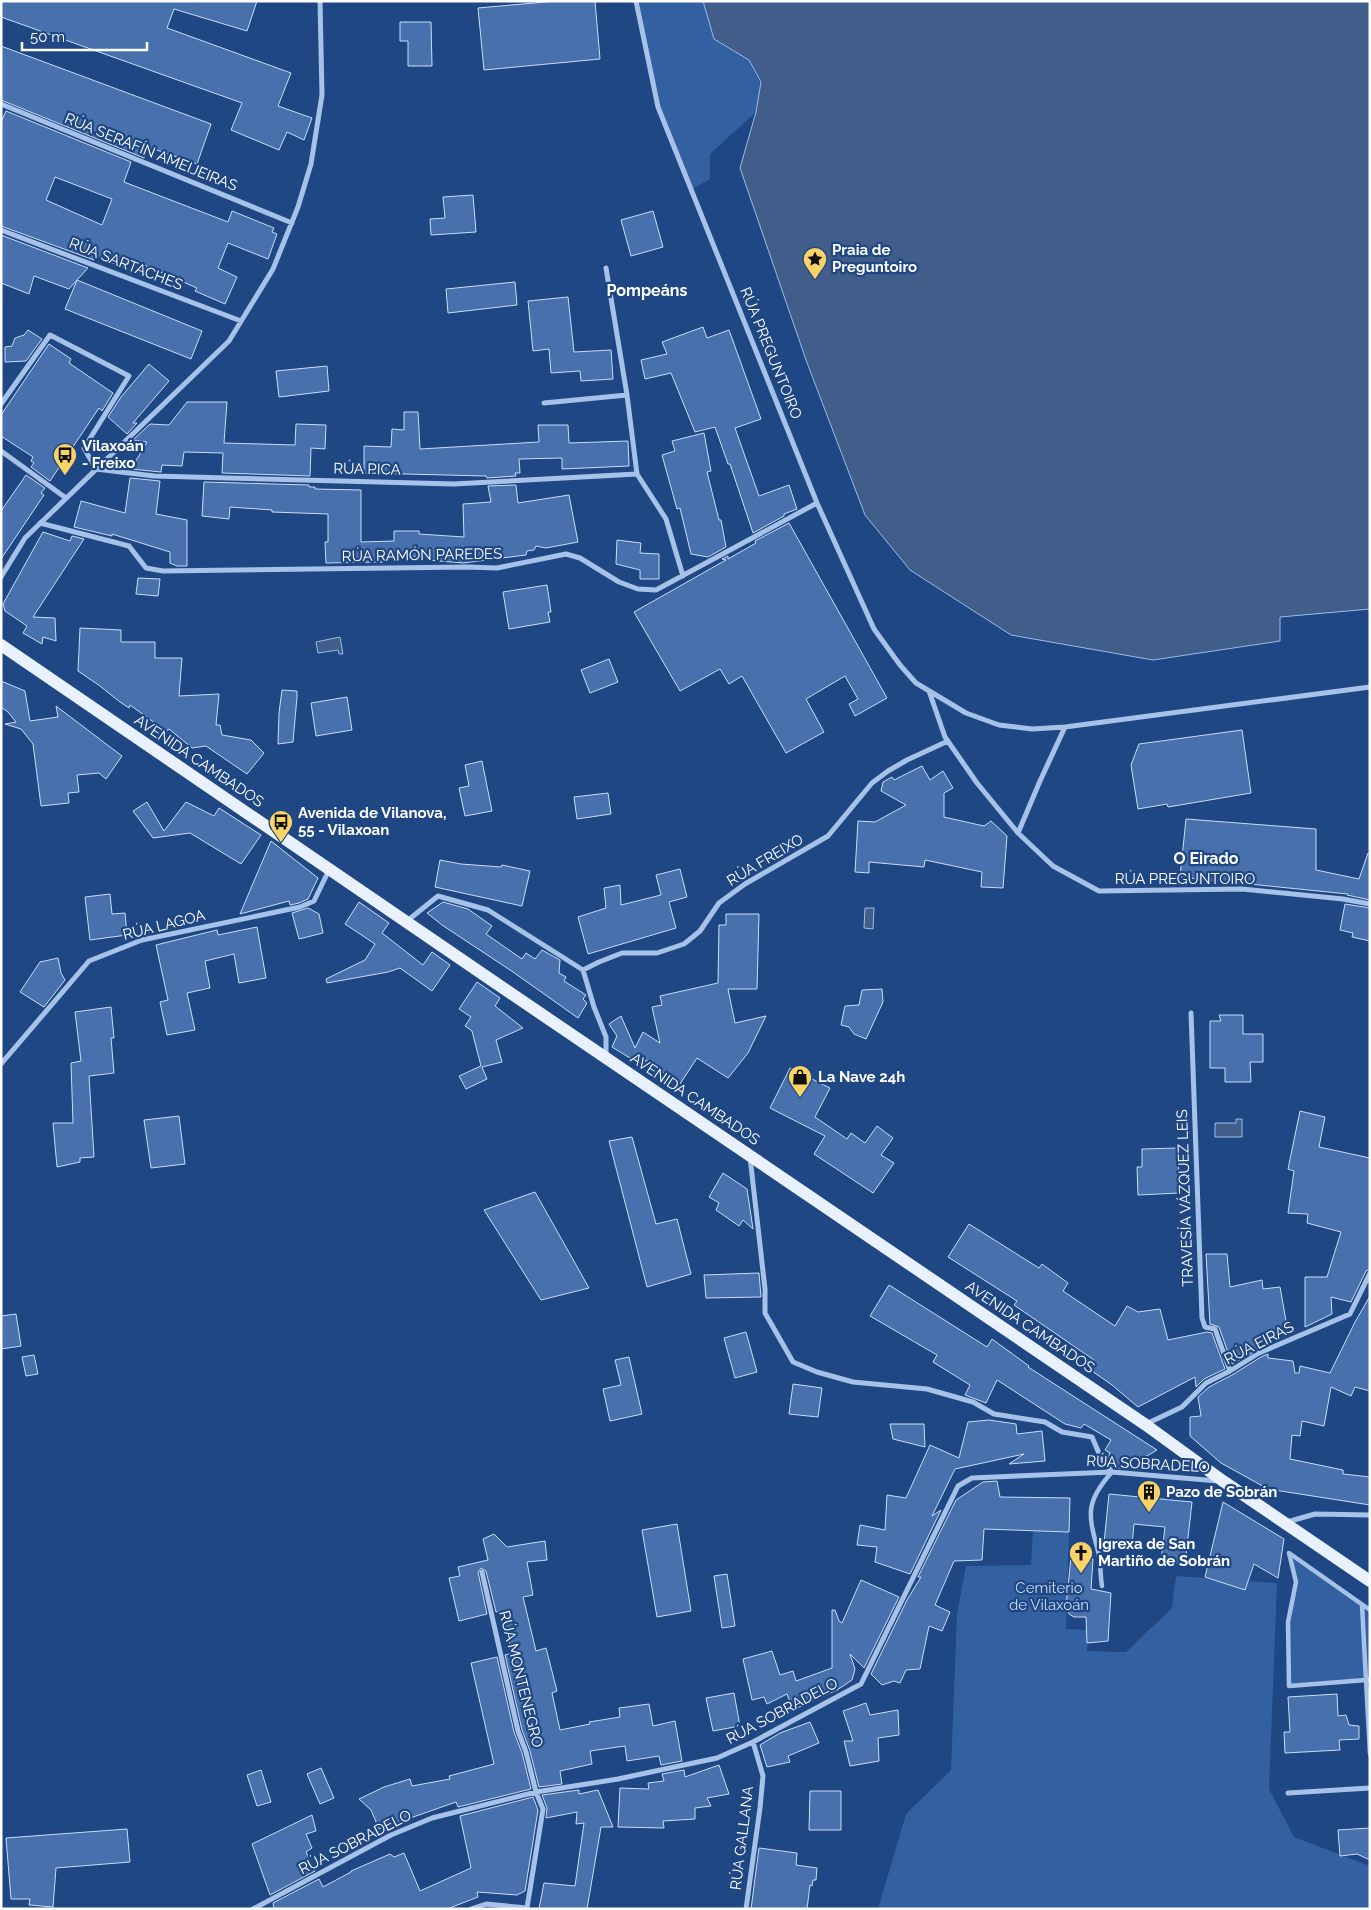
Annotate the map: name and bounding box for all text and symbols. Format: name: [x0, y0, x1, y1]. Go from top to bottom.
scale bar: [22, 20, 148, 52]
text: 50 m: [30, 28, 65, 46]
street label: RÚA SERAFÍN AMEIJEIRAS: [62, 109, 240, 195]
street label: RÚA SARTACHES: [67, 234, 185, 294]
place label: Praia de Preguntoiro: [832, 241, 917, 276]
place icon: Praia de Preguntoiro: [802, 246, 828, 280]
district label: Pompeáns: [607, 281, 688, 300]
street label: RÚA PREGUNTOIRO: [736, 284, 806, 422]
place label: Vilaxoán - Freixo: [82, 437, 144, 472]
bus stop icon: Vilaxoán - Freixo: [52, 442, 78, 476]
street label: RÚA PICA: [333, 459, 401, 479]
street label: RÚA RAMÓN PAREDES: [342, 545, 502, 565]
street label: AVENIDA CAMBADOS: [131, 711, 267, 811]
place label: Avenida de Vilanova, 55 - Vilaxoan: [298, 804, 446, 839]
bus stop icon: Avenida de Vilanova, 55 - Vilaxoan: [268, 809, 294, 843]
street label: RÚA FREIXO: [724, 830, 806, 890]
district label: O Eirado: [1174, 849, 1239, 868]
street label: RÚA PREGUNTOIRO: [1115, 870, 1255, 888]
street label: RÚA LAGOA: [121, 906, 207, 944]
street label: AVENIDA CAMBADOS: [627, 1049, 763, 1149]
shop icon: La Nave 24h: [787, 1064, 813, 1098]
place label: La Nave 24h: [818, 1068, 905, 1086]
street label: TRAVESÍA VÁZQUEZ LEIS: [1173, 1109, 1197, 1287]
street label: AVENIDA CAMBADOS: [962, 1277, 1098, 1377]
street label: RÚA EIRAS: [1221, 1318, 1297, 1368]
street label: RÚA SOBRADELO: [1086, 1452, 1210, 1476]
building icon: Pazo de Sobrán: [1136, 1479, 1162, 1513]
place label: Pazo de Sobrán: [1166, 1483, 1277, 1501]
place label: Igrexa de San Martiño de Sobrán: [1098, 1535, 1230, 1570]
church icon: Igrexa de San Martiño de Sobrán: [1068, 1540, 1094, 1574]
park label: Cemiterio de Vilaxoán: [1009, 1579, 1089, 1614]
street label: RÚA MONTENEGRO: [495, 1609, 547, 1749]
street label: RÚA SOBRADELO: [723, 1674, 841, 1748]
street label: RÚA GALLANA: [727, 1785, 757, 1891]
street label: RÚA SOBRADELO: [296, 1806, 414, 1878]

